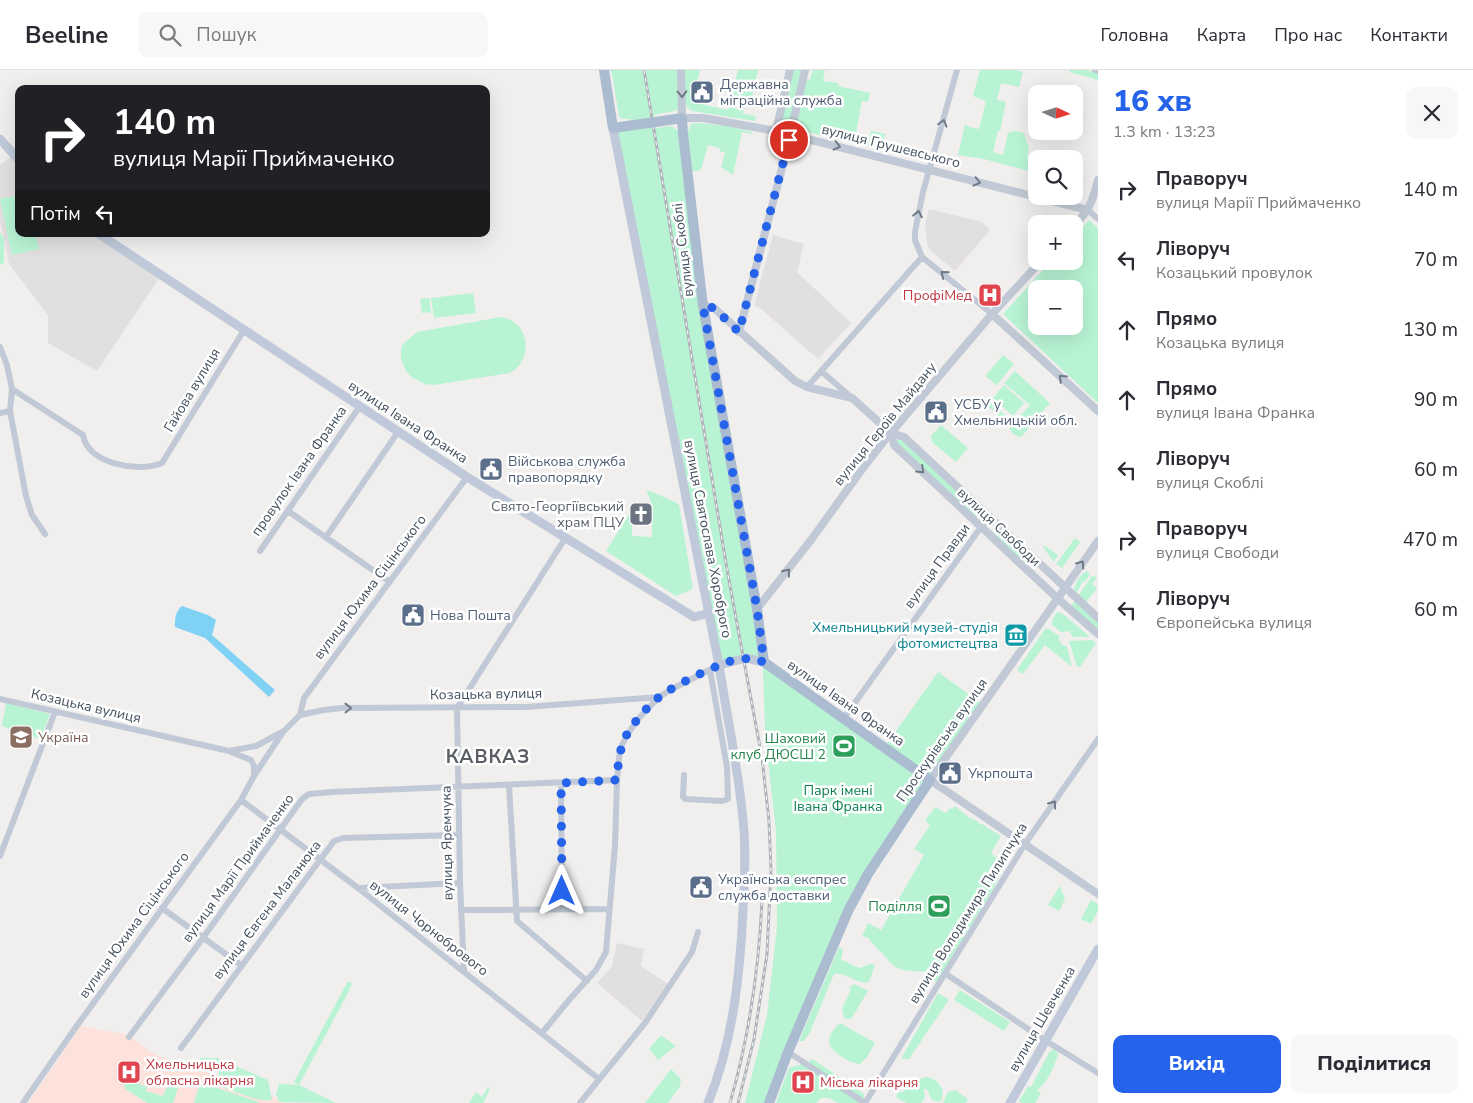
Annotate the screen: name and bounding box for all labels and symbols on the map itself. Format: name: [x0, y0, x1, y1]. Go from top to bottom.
place label: Державна міграційна служба: [720, 75, 842, 110]
public building icon: Державна міграційна служба: [689, 79, 715, 105]
north arrow: [1028, 85, 1082, 140]
one-way arrow: [676, 90, 687, 98]
pin: [768, 119, 810, 161]
one-way arrow: [937, 119, 948, 128]
street label: вулиця Грушевського: [820, 120, 962, 172]
one-way arrow: [833, 141, 841, 151]
one-way arrow: [972, 176, 981, 187]
street label: вулиця Скоблі: [668, 202, 698, 298]
one-way arrow: [913, 209, 923, 218]
one-way arrow: [941, 272, 950, 280]
hospital icon: ПрофіМед: [977, 282, 1003, 308]
place label: ПрофіМед: [903, 286, 972, 305]
street label: Гайова вулиця: [159, 344, 225, 436]
street label: вулиця Героїв Майдану: [829, 358, 941, 490]
one-way arrow: [1059, 375, 1068, 384]
street label: вулиця Івана Франка: [344, 376, 472, 468]
place label: УСБУ у Хмельницькій обл.: [953, 395, 1077, 430]
public building icon: УСБУ у Хмельницькій обл.: [923, 399, 949, 425]
street label: провулок Івана Франка: [247, 402, 351, 540]
street label: вулиця Святослава Хороброго: [679, 438, 737, 640]
place label: Військова служба правопорядку: [508, 452, 626, 487]
public building icon: Військова служба правопорядку: [478, 456, 504, 482]
one-way arrow: [915, 464, 924, 473]
street label: вулиця Свободи: [953, 483, 1045, 571]
place label: Свято-Георгіївський храм ПЦУ: [491, 497, 625, 532]
church icon: Свято-Георгіївський храм ПЦУ: [628, 501, 654, 527]
street label: вулиця Юхима Сіцінського: [309, 511, 431, 663]
street label: вулиця Правди: [900, 520, 974, 612]
one-way arrow: [1075, 560, 1084, 570]
one-way arrow: [782, 568, 791, 577]
public building icon: Нова Пошта: [400, 602, 426, 628]
place label: Нова Пошта: [430, 606, 511, 625]
place label: Хмельницький музей-студія фотомистецтва: [812, 618, 998, 653]
museum icon: Хмельницький музей-студія фотомистецтва: [1003, 622, 1029, 648]
street label: вулиця Івана Франка: [784, 655, 908, 751]
street label: Проскурівська вулиця: [892, 674, 992, 806]
street label: Козацька вулиця: [29, 684, 143, 728]
street label: Козацька вулиця: [430, 684, 542, 704]
one-way arrow: [344, 703, 352, 713]
school or university icon: Україна: [8, 724, 34, 750]
place label: Україна: [37, 728, 89, 747]
place label: Шаховий клуб ДЮСШ 2: [731, 729, 826, 764]
sports icon: Шаховий клуб ДЮСШ 2: [831, 733, 857, 759]
district label: КАВКАЗ: [446, 744, 530, 770]
public building icon: Укрпошта: [937, 760, 963, 786]
place label: Укрпошта: [967, 764, 1033, 783]
park label: Парк імені Івана Франка: [794, 781, 882, 816]
street label: вулиця Яремчука: [436, 785, 458, 901]
street label: вулиця Марії Приймаченко: [178, 790, 298, 946]
one-way arrow: [1047, 800, 1056, 810]
street label: вулиця Володимира Пилипчука: [904, 819, 1032, 1007]
street label: вулиця Євгена Маланюка: [208, 837, 326, 983]
street label: вулиця Юхима Сіцінського: [74, 848, 194, 1002]
position arrow: [535, 864, 587, 916]
place label: Українська експрес служба доставки: [717, 870, 846, 905]
public building icon: Українська експрес служба доставки: [688, 874, 714, 900]
street label: вулиця Чорнобрового: [366, 876, 492, 980]
sports icon: Поділля: [926, 893, 952, 919]
place label: Поділля: [868, 897, 922, 916]
street label: вулиця Шевченка: [1004, 963, 1080, 1075]
place label: Хмельницька обласна лікарня: [146, 1055, 254, 1090]
hospital icon: Хмельницька обласна лікарня: [116, 1059, 142, 1085]
hospital icon: Міська лікарня: [790, 1069, 816, 1095]
place label: Міська лікарня: [820, 1073, 918, 1092]

